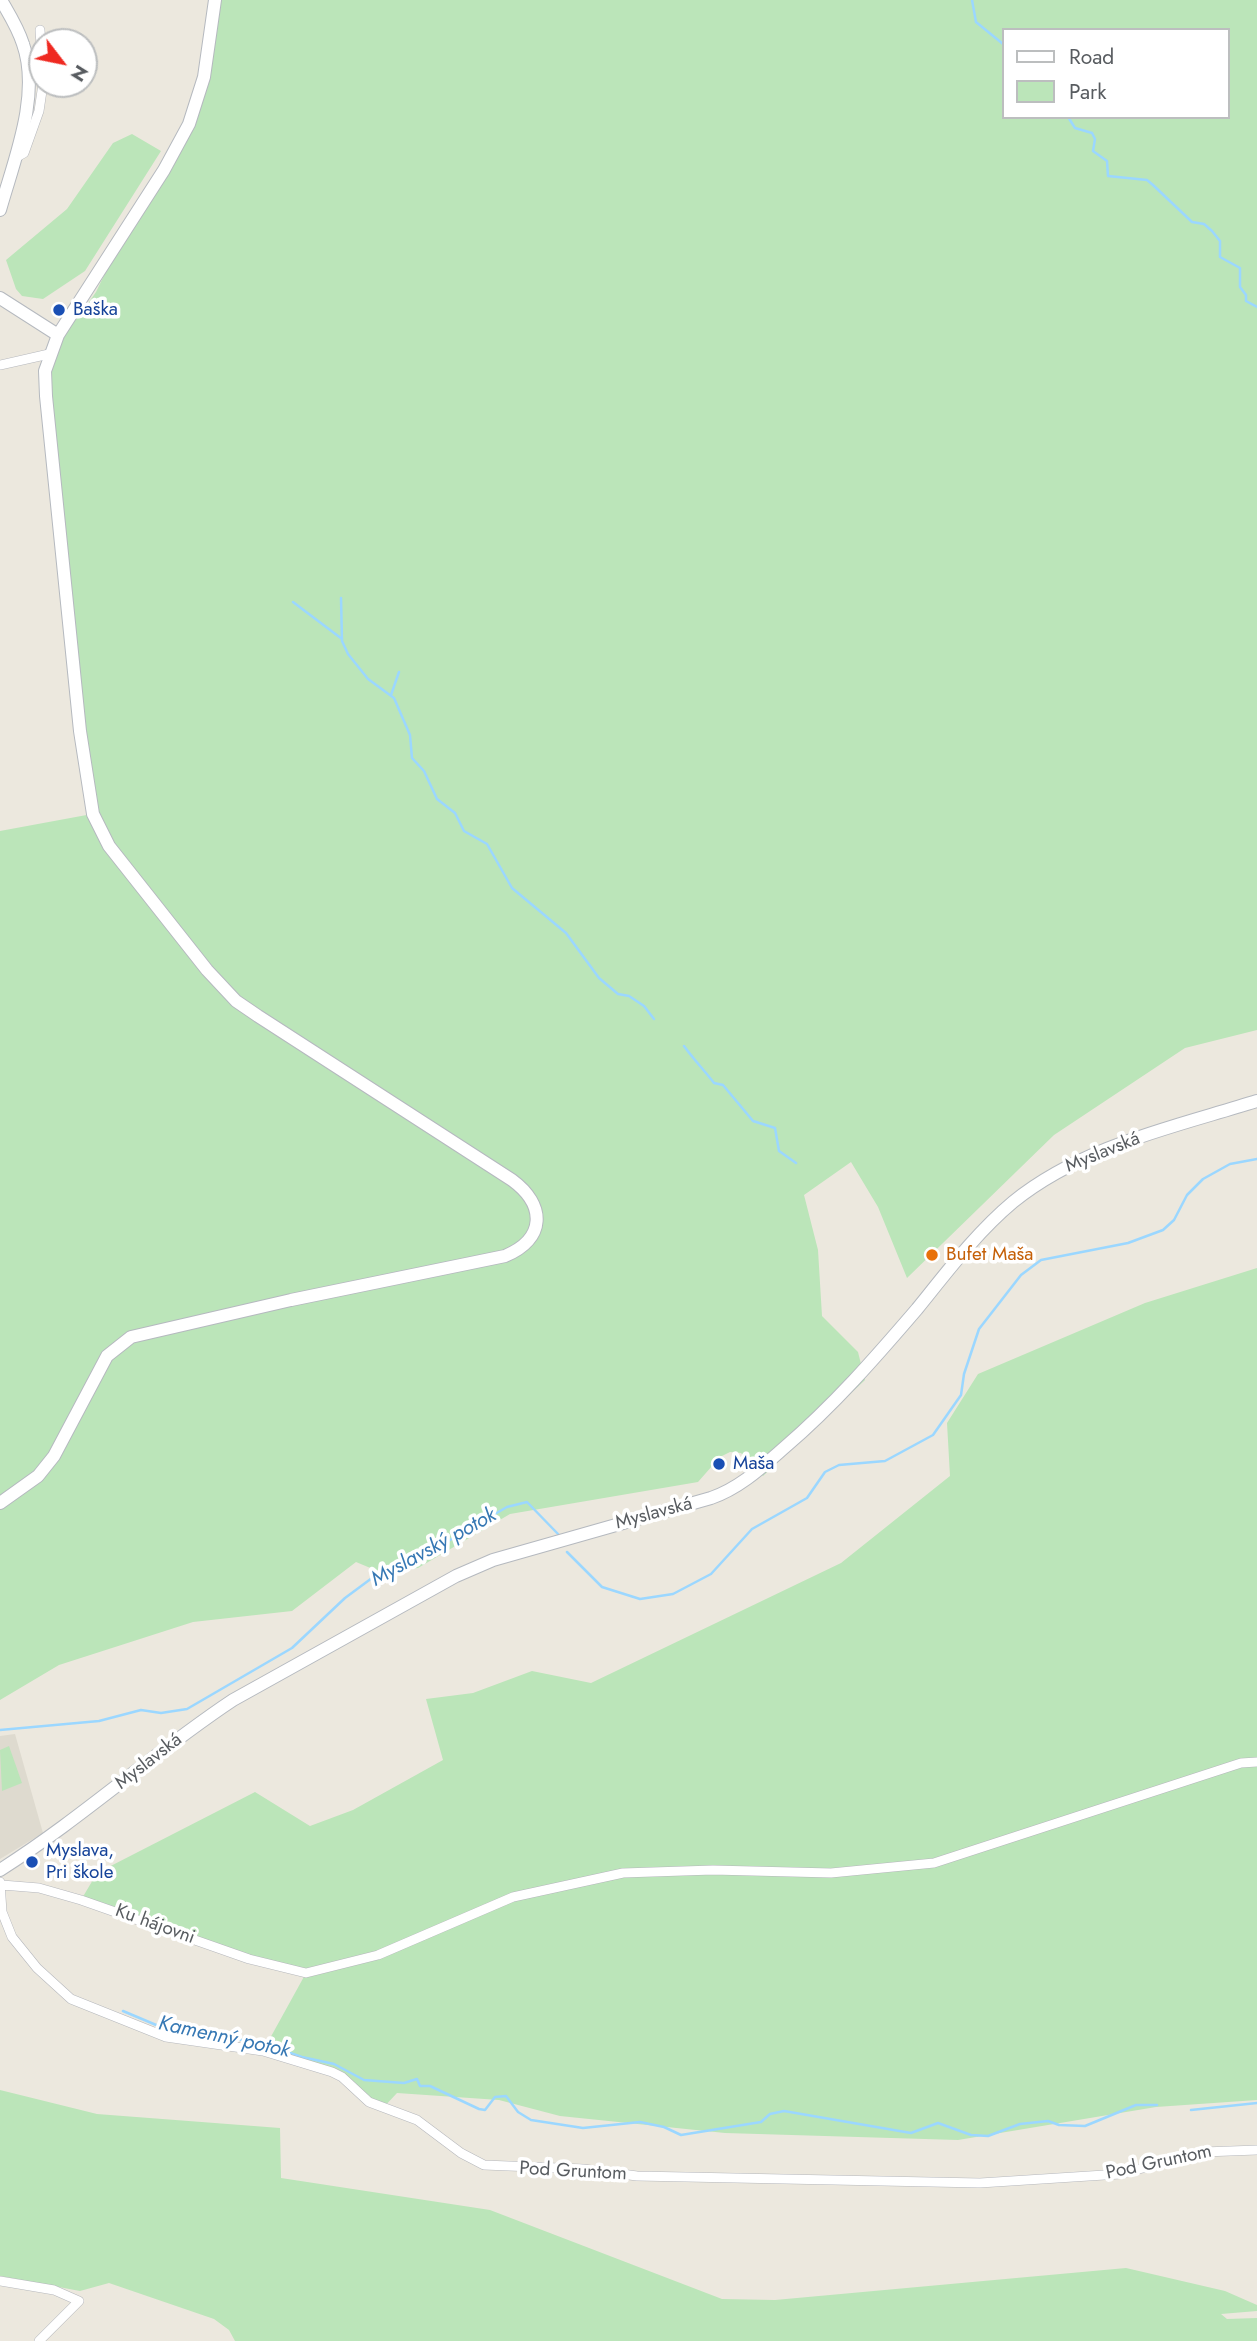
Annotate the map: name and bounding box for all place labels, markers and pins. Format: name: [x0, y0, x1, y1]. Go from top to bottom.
place label: Baška: [73, 299, 118, 321]
marker: Baška: [51, 302, 67, 318]
place label: Bufet Maša: [946, 1244, 1033, 1266]
marker: Bufet Maša: [924, 1247, 940, 1263]
place label: Maša: [733, 1453, 774, 1475]
marker: Maša: [711, 1456, 727, 1472]
place label: Myslava, Pri škole: [46, 1840, 114, 1884]
marker: Myslava, Pri škole: [24, 1854, 40, 1870]

